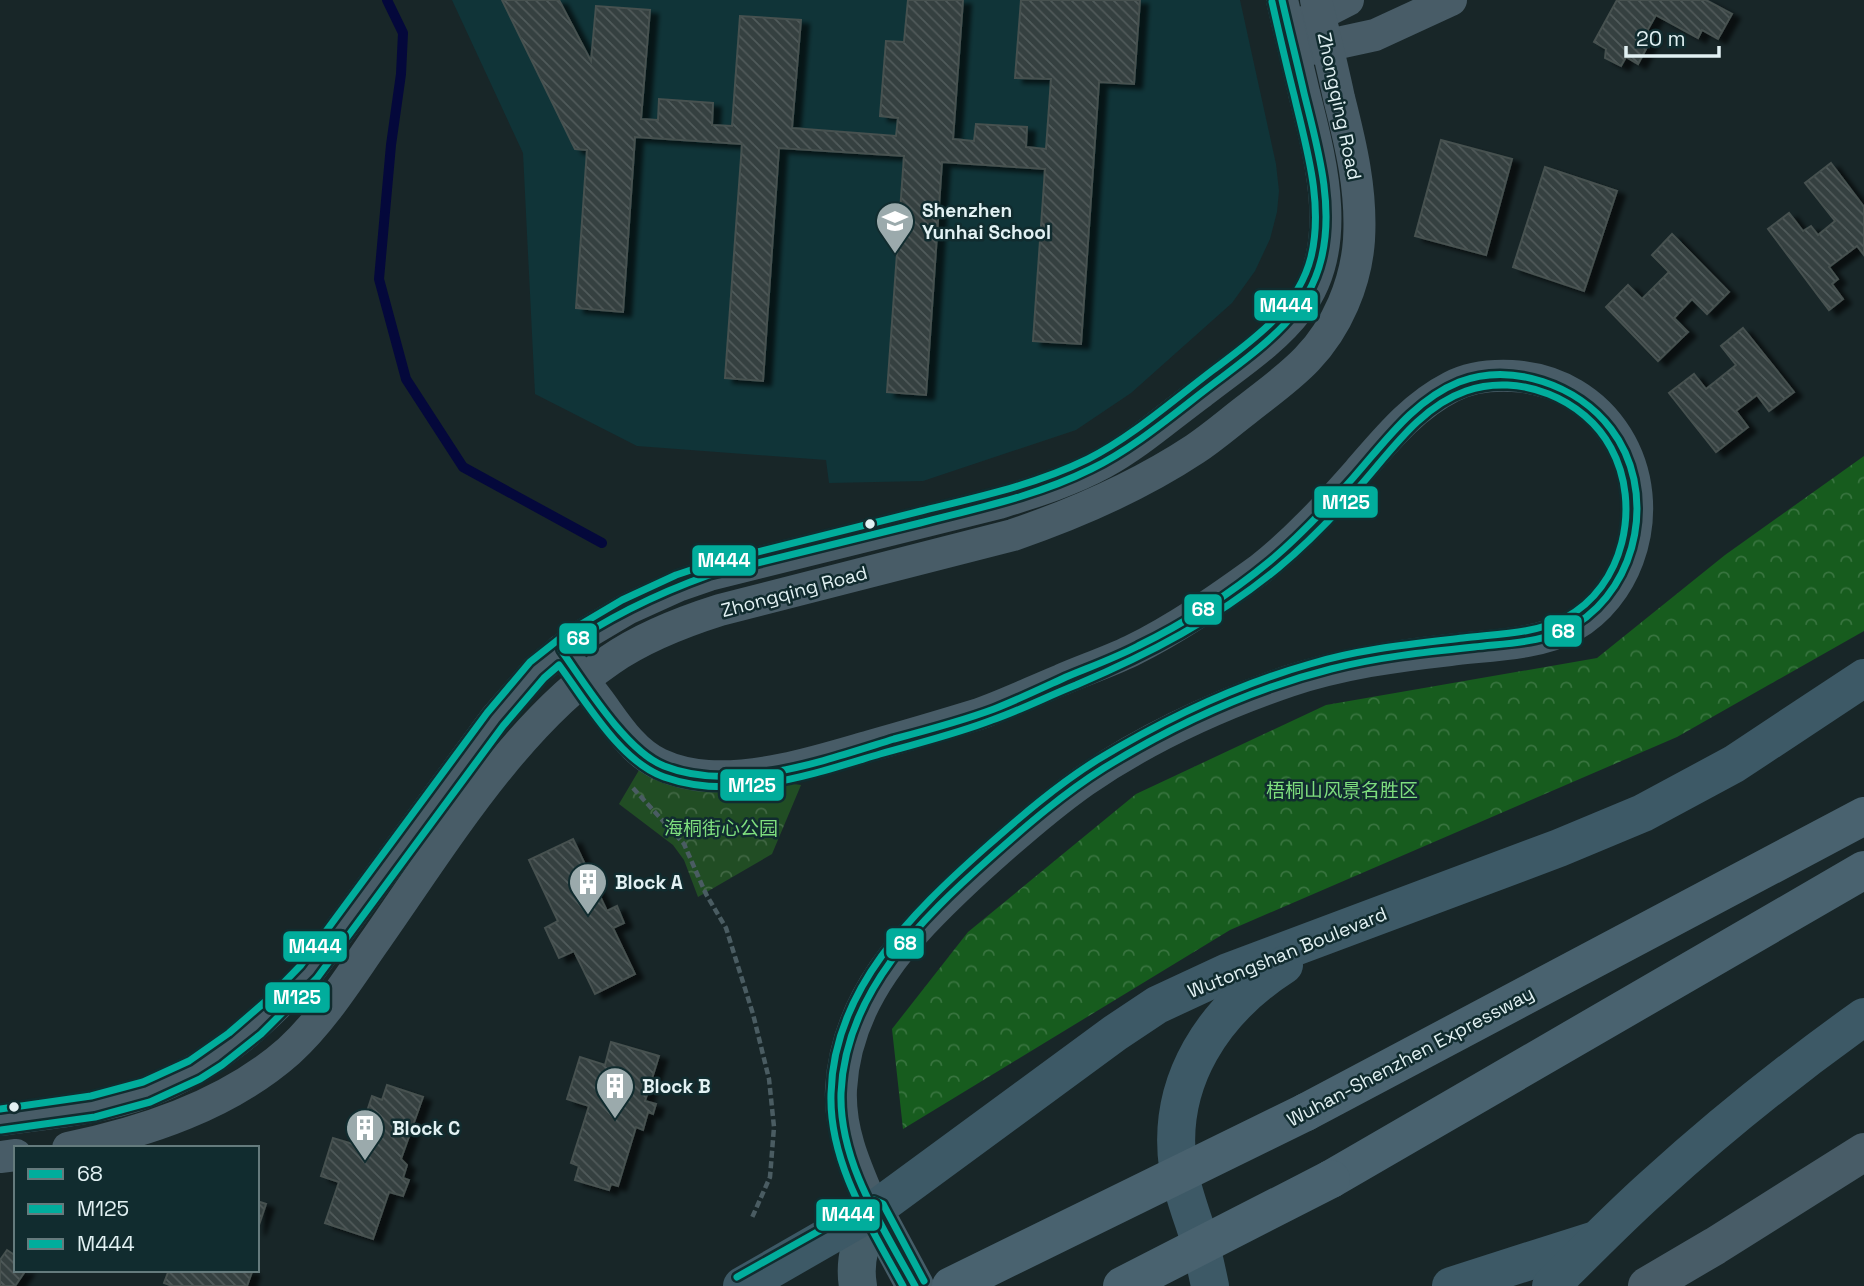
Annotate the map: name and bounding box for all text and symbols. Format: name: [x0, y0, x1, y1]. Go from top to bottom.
scale bar: [1626, 14, 1719, 58]
text: 20 m: [1636, 25, 1686, 52]
street label: Zhongqing Road: [1312, 30, 1367, 182]
place label: Shenzhen Yunhai School: [922, 198, 1051, 245]
school or university icon: Shenzhen Yunhai School: [874, 200, 916, 255]
line badge: M444: [1253, 289, 1319, 322]
text: M444: [1259, 293, 1313, 318]
line badge: M125: [1313, 485, 1379, 519]
text: M125: [1322, 490, 1370, 515]
unlabelled marker: [863, 517, 877, 531]
line badge: M444: [691, 544, 757, 577]
text: M444: [697, 548, 751, 573]
street label: Zhongqing Road: [718, 560, 870, 623]
line badge: 68: [1183, 593, 1223, 626]
text: 68: [1191, 597, 1215, 622]
line badge: 68: [1543, 614, 1583, 648]
text: 68: [1551, 619, 1575, 644]
line badge: 68: [558, 622, 598, 655]
text: 68: [566, 626, 590, 651]
line badge: M125: [719, 768, 785, 802]
text: M125: [728, 773, 776, 798]
park label: 梧桐山风景名胜区: [1266, 778, 1418, 803]
park label: 海桐街心公园: [664, 816, 778, 841]
building icon: Block A: [567, 861, 609, 916]
place label: Block A: [615, 870, 683, 895]
street label: Wutongshan Boulevard: [1184, 901, 1390, 1004]
line badge: 68: [885, 927, 925, 960]
line badge: M444: [282, 930, 348, 963]
text: 68: [893, 931, 917, 956]
text: M444: [288, 934, 342, 959]
line badge: M125: [264, 981, 331, 1014]
street label: Wuhan-Shenzhen Expressway: [1282, 981, 1538, 1132]
text: M125: [273, 985, 321, 1010]
building icon: Block B: [594, 1065, 636, 1120]
place label: Block B: [642, 1074, 711, 1099]
unlabelled marker: [7, 1100, 21, 1114]
building icon: Block C: [344, 1107, 386, 1162]
place label: Block C: [392, 1116, 460, 1141]
legend: [14, 1146, 259, 1272]
text: 68: [77, 1160, 103, 1187]
text: M125: [77, 1195, 129, 1222]
line badge: M444: [815, 1198, 881, 1232]
text: M444: [821, 1202, 875, 1227]
text: M444: [77, 1230, 135, 1257]

